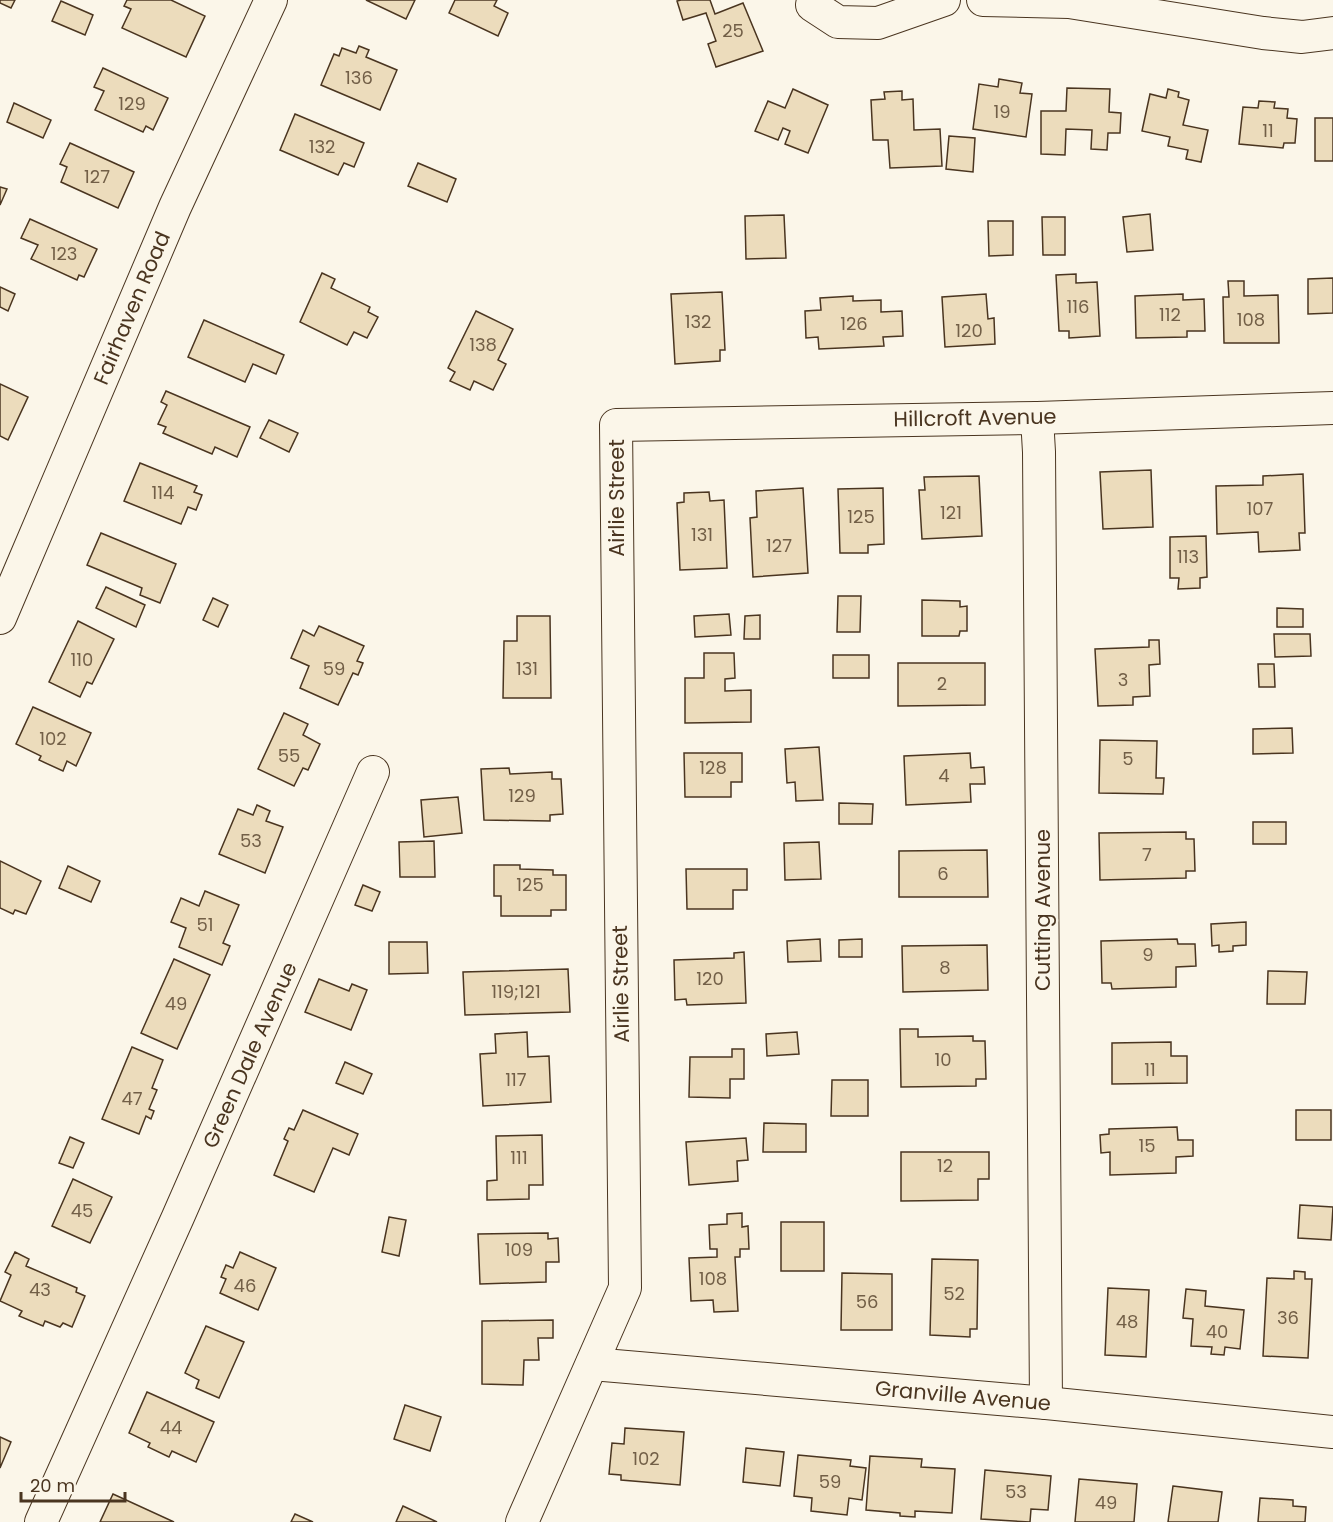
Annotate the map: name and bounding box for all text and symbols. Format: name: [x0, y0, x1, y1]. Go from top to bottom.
house number: 25: [722, 18, 744, 43]
house number: 136: [345, 65, 373, 90]
house number: 129: [118, 91, 146, 116]
house number: 19: [993, 99, 1011, 124]
house number: 11: [1262, 118, 1274, 143]
house number: 132: [309, 134, 335, 159]
house number: 127: [84, 164, 110, 189]
street label: Fairhaven Road: [86, 227, 177, 389]
house number: 123: [51, 241, 77, 266]
house number: 116: [1067, 294, 1089, 319]
house number: 112: [1159, 302, 1181, 327]
house number: 108: [1237, 307, 1265, 332]
house number: 132: [685, 309, 711, 334]
house number: 126: [840, 311, 868, 336]
house number: 120: [955, 318, 983, 343]
house number: 138: [469, 332, 497, 357]
street label: Hillcroft Avenue: [893, 402, 1057, 433]
street label: Airlie Street: [602, 439, 631, 557]
house number: 114: [152, 480, 174, 505]
house number: 107: [1247, 496, 1274, 521]
house number: 121: [940, 500, 962, 525]
house number: 125: [847, 504, 875, 529]
house number: 131: [691, 522, 713, 547]
house number: 127: [766, 533, 792, 558]
house number: 113: [1177, 544, 1199, 569]
house number: 110: [71, 647, 93, 672]
house number: 59: [323, 656, 345, 681]
house number: 131: [516, 656, 538, 681]
house number: 3: [1118, 667, 1128, 692]
house number: 2: [937, 671, 947, 696]
house number: 102: [39, 726, 67, 751]
house number: 55: [278, 743, 300, 768]
house number: 5: [1122, 746, 1134, 771]
house number: 128: [699, 755, 727, 780]
house number: 4: [938, 763, 950, 788]
house number: 129: [508, 783, 536, 808]
house number: 53: [240, 828, 262, 853]
street label: Cutting Avenue: [1028, 829, 1057, 991]
house number: 7: [1142, 842, 1152, 867]
house number: 6: [937, 861, 949, 886]
house number: 125: [516, 872, 544, 897]
house number: 51: [196, 912, 214, 937]
street label: Airlie Street: [605, 925, 636, 1043]
house number: 9: [1142, 942, 1154, 967]
house number: 8: [939, 955, 951, 980]
street label: Green Dale Avenue: [195, 957, 304, 1152]
house number: 120: [696, 966, 724, 991]
house number: 119;121: [491, 979, 541, 1004]
house number: 49: [165, 991, 187, 1016]
house number: 10: [934, 1047, 952, 1072]
house number: 11: [1144, 1057, 1156, 1082]
house number: 117: [505, 1067, 527, 1092]
house number: 47: [121, 1086, 143, 1111]
house number: 15: [1138, 1133, 1156, 1158]
house number: 111: [510, 1145, 528, 1170]
house number: 12: [937, 1153, 953, 1178]
house number: 45: [71, 1198, 93, 1223]
house number: 109: [505, 1237, 533, 1262]
house number: 108: [699, 1266, 727, 1291]
house number: 46: [234, 1273, 256, 1298]
house number: 43: [29, 1277, 51, 1302]
house number: 52: [943, 1281, 965, 1306]
house number: 56: [856, 1289, 878, 1314]
house number: 36: [1277, 1305, 1299, 1330]
house number: 48: [1116, 1309, 1138, 1334]
house number: 40: [1206, 1319, 1228, 1344]
street label: Granville Avenue: [874, 1373, 1052, 1418]
house number: 44: [160, 1415, 182, 1440]
house number: 102: [632, 1446, 660, 1471]
scale bar: [21, 1465, 124, 1503]
house number: 59: [819, 1469, 841, 1494]
text: 20 m: [30, 1473, 75, 1498]
house number: 53: [1005, 1479, 1027, 1504]
house number: 49: [1095, 1490, 1117, 1515]

